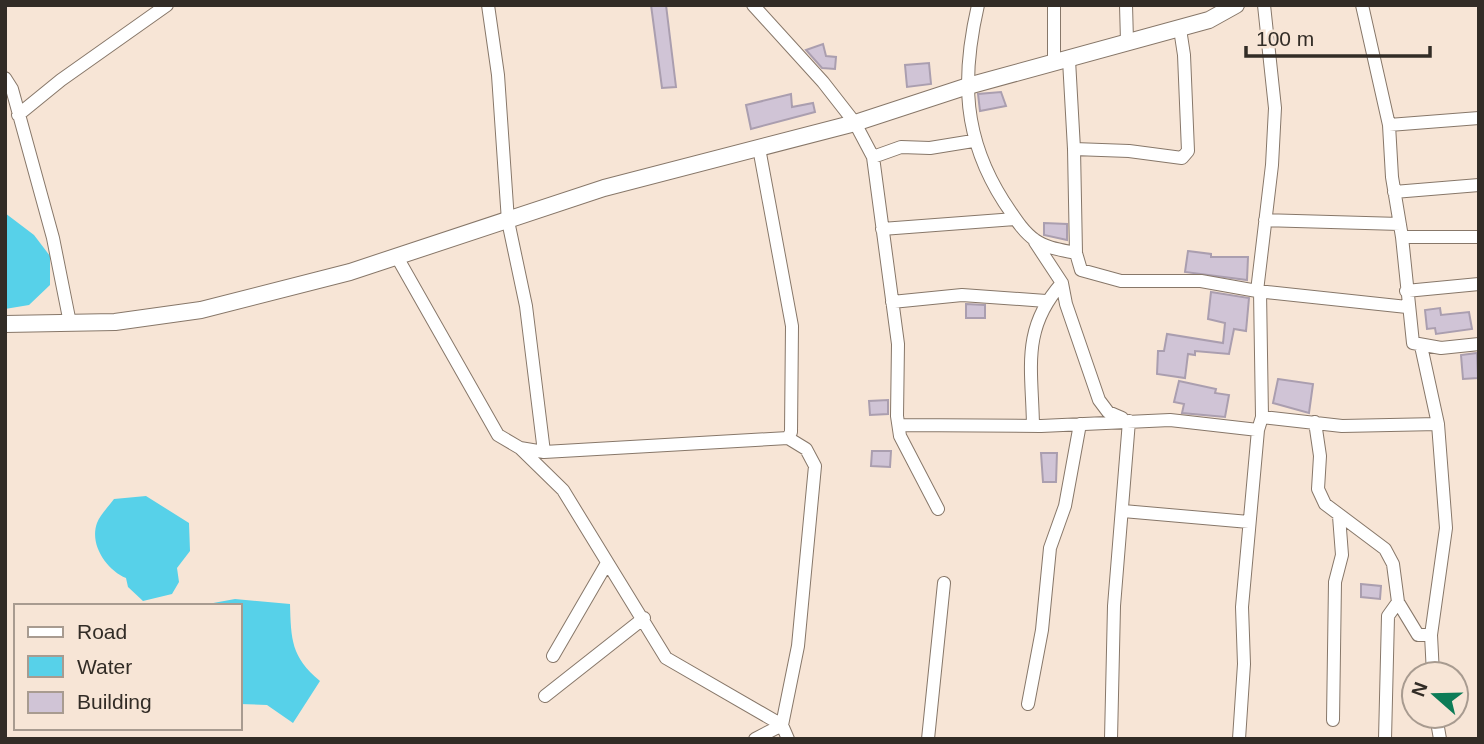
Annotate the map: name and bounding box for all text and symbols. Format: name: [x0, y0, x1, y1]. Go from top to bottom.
scale bar: [1246, 14, 1430, 58]
text: 100 m: [1256, 27, 1314, 50]
legend: [14, 604, 242, 730]
text: Road: [77, 620, 127, 643]
text: Water: [77, 655, 132, 678]
north arrow: [1400, 660, 1470, 730]
text: N: [1407, 679, 1432, 699]
text: Building: [77, 690, 152, 713]

